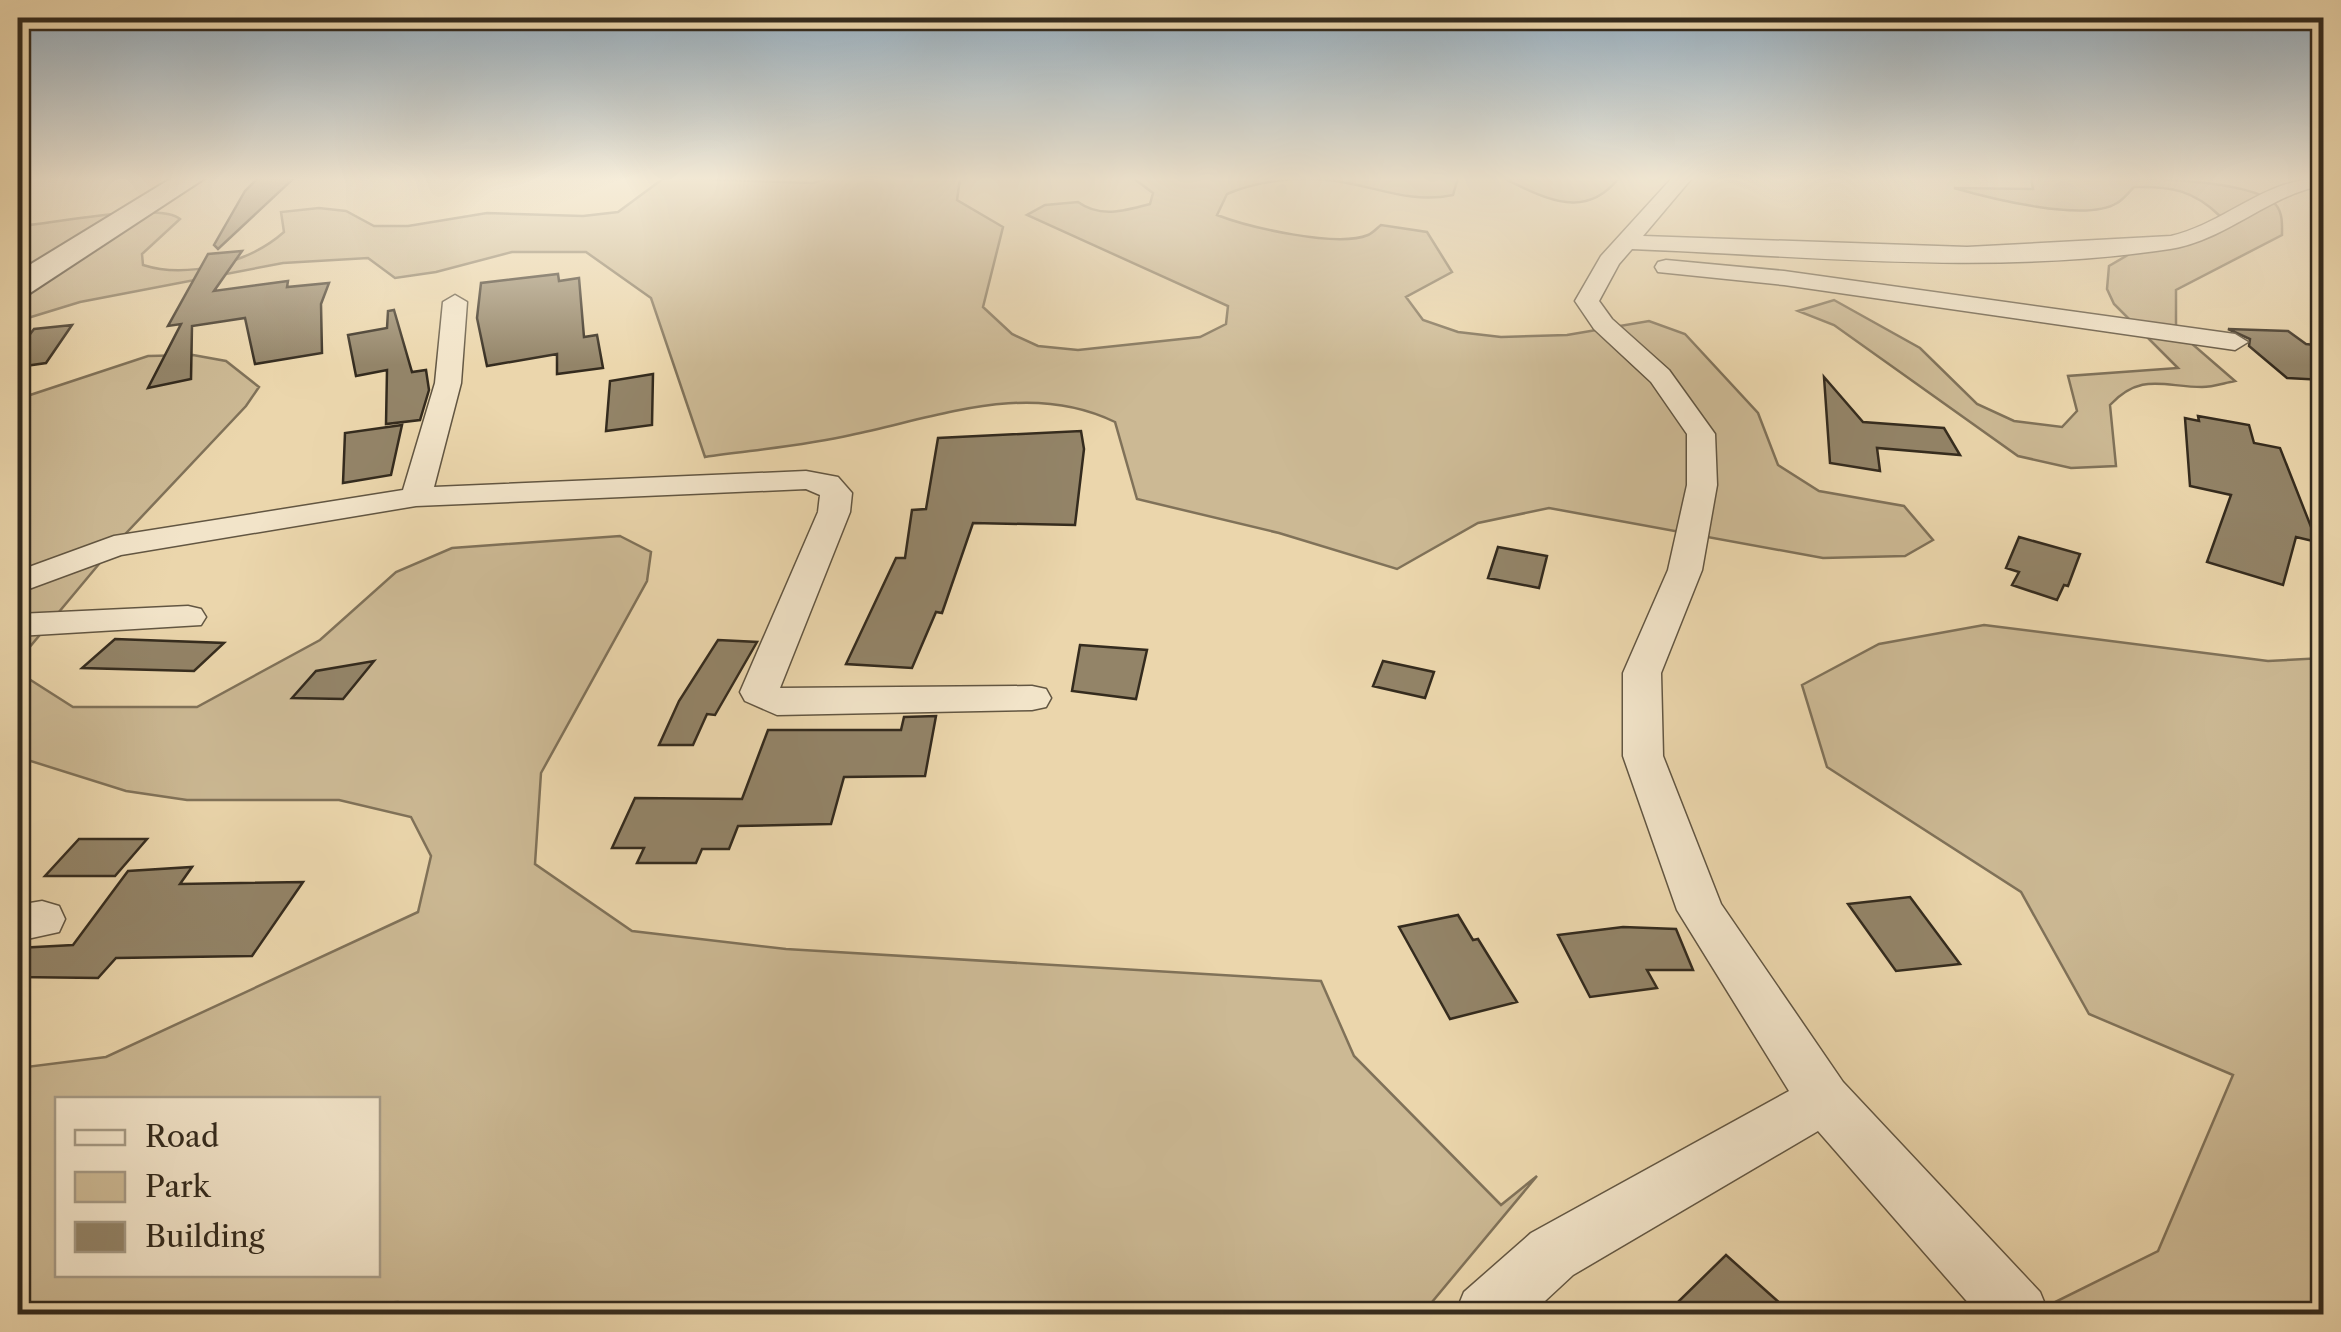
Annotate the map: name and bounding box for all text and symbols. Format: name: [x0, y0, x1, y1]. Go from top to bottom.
legend: [55, 1097, 380, 1277]
text: Road: [145, 1118, 219, 1155]
text: Park: [145, 1168, 212, 1205]
text: Building: [145, 1218, 265, 1255]

